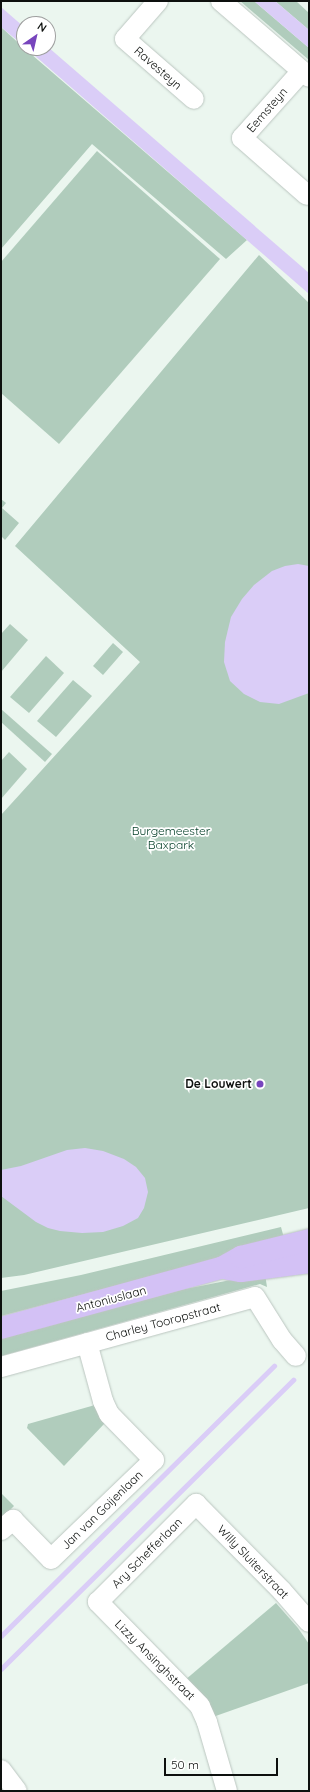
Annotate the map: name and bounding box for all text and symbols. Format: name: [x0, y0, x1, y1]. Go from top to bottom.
north arrow: [16, 16, 56, 56]
text: N: [35, 19, 49, 35]
street label: Ravesteyn: [131, 43, 185, 93]
street label: Eemsteyn: [244, 85, 290, 135]
park label: Burgemeester Baxpark: [132, 824, 210, 852]
place label: De Louwert: [185, 1077, 252, 1091]
marker: De Louwert: [255, 1079, 265, 1089]
street label: Antoniuslaan: [74, 1283, 148, 1315]
street label: Charley Tooropstraat: [104, 1300, 222, 1344]
street label: Jan van Goijenlaan: [58, 1467, 146, 1553]
street label: Ary Schefferlaan: [109, 1515, 185, 1591]
street label: Willy Sluiterstraat: [214, 1522, 292, 1602]
street label: Lizzy Ansinghstraat: [112, 1617, 198, 1703]
scale bar: [166, 1750, 280, 1776]
text: 50 m: [171, 1757, 199, 1772]

